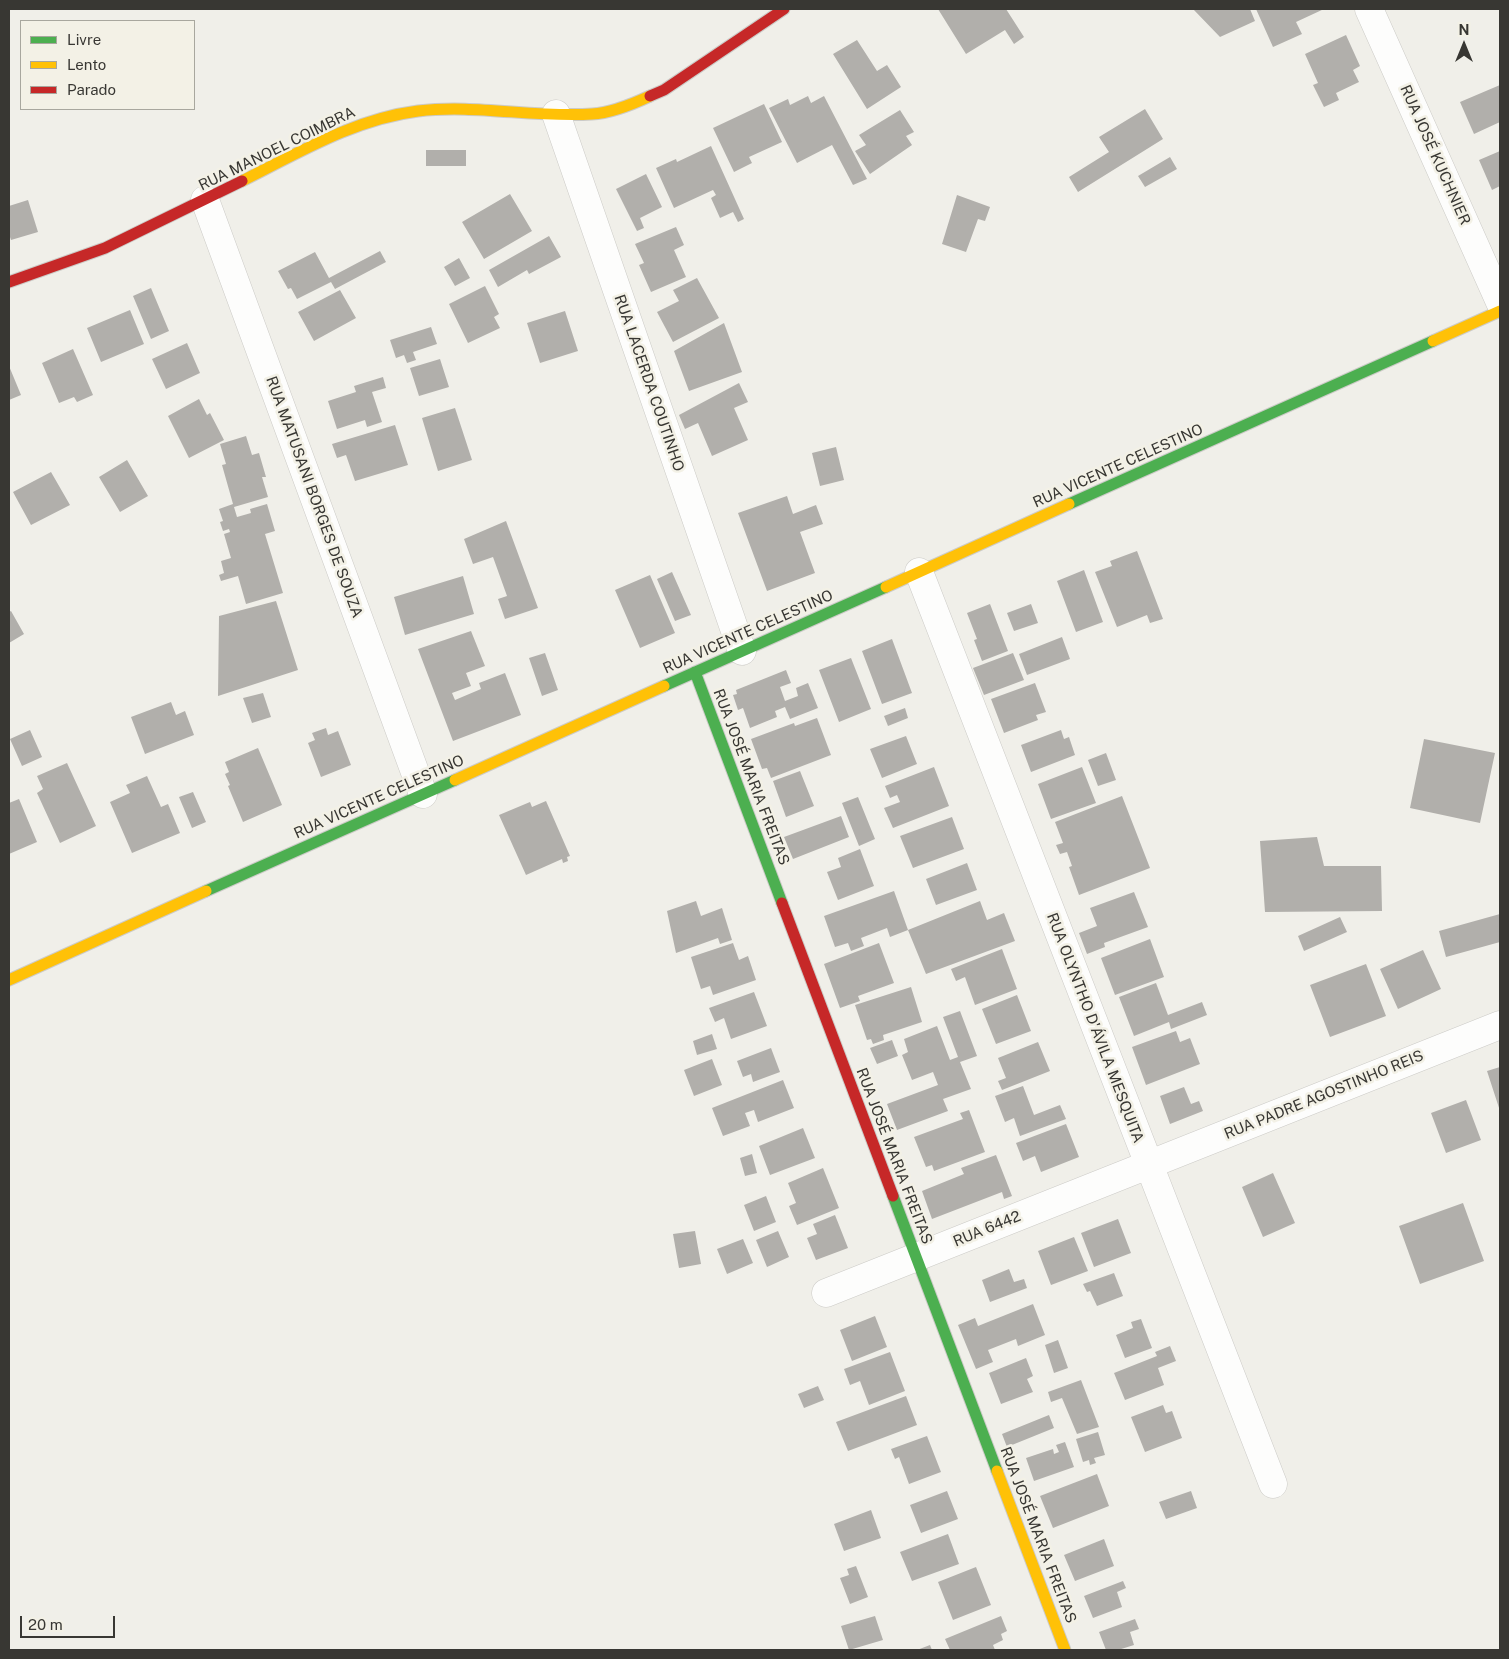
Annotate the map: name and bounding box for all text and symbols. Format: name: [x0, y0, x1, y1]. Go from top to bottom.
legend: [20, 20, 195, 110]
north arrow: [1439, 20, 1489, 70]
text: N: [1459, 22, 1469, 38]
text: Livre: [67, 31, 101, 48]
text: Lento: [67, 56, 106, 73]
text: Parado: [67, 81, 116, 98]
street label: RUA JOSÉ KUCHNIER: [1396, 82, 1474, 228]
street label: RUA MANOEL COIMBRA: [196, 103, 358, 195]
street label: RUA LACERDA COUTINHO: [610, 292, 688, 474]
street label: RUA MATUSANI BORGES DE SOUZA: [262, 374, 366, 620]
street label: RUA VICENTE CELESTINO: [1030, 420, 1206, 512]
street label: RUA VICENTE CELESTINO: [660, 586, 836, 678]
street label: RUA JOSÉ MARIA FREITAS: [709, 686, 793, 868]
street label: RUA VICENTE CELESTINO: [291, 751, 467, 843]
street label: RUA OLYNTHO D'ÁVILA MESQUITA: [1043, 910, 1147, 1146]
street label: RUA PADRE AGOSTINHO REIS: [1222, 1047, 1426, 1143]
street label: RUA JOSÉ MARIA FREITAS: [852, 1065, 936, 1247]
street label: RUA 6442: [951, 1207, 1023, 1251]
street label: RUA JOSÉ MARIA FREITAS: [996, 1444, 1080, 1626]
scale bar: [22, 1606, 118, 1638]
text: 20 m: [28, 1616, 63, 1633]

